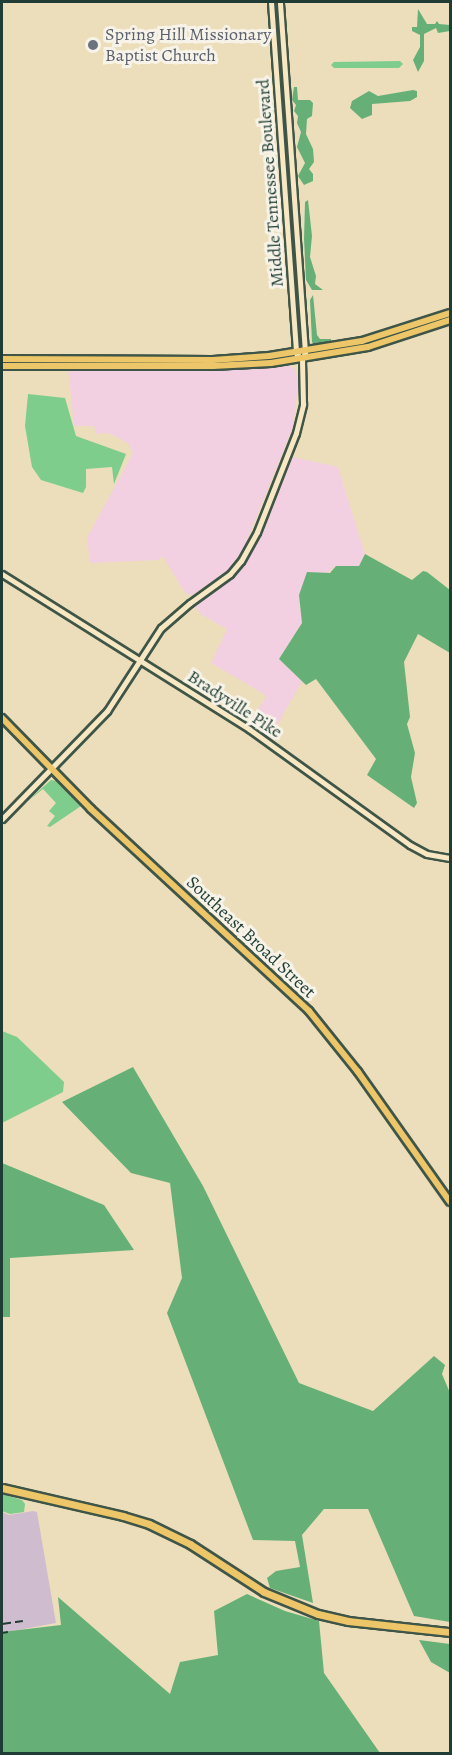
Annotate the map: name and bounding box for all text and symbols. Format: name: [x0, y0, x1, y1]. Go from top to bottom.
place label: Spring Hill Missionary Baptist Church: [105, 24, 271, 66]
marker: Spring Hill Missionary Baptist Church: [86, 38, 100, 52]
street label: Middle Tennessee Boulevard: [252, 78, 288, 288]
street label: Bradyville Pike: [184, 665, 286, 743]
street label: Southeast Broad Street: [182, 872, 320, 1002]

